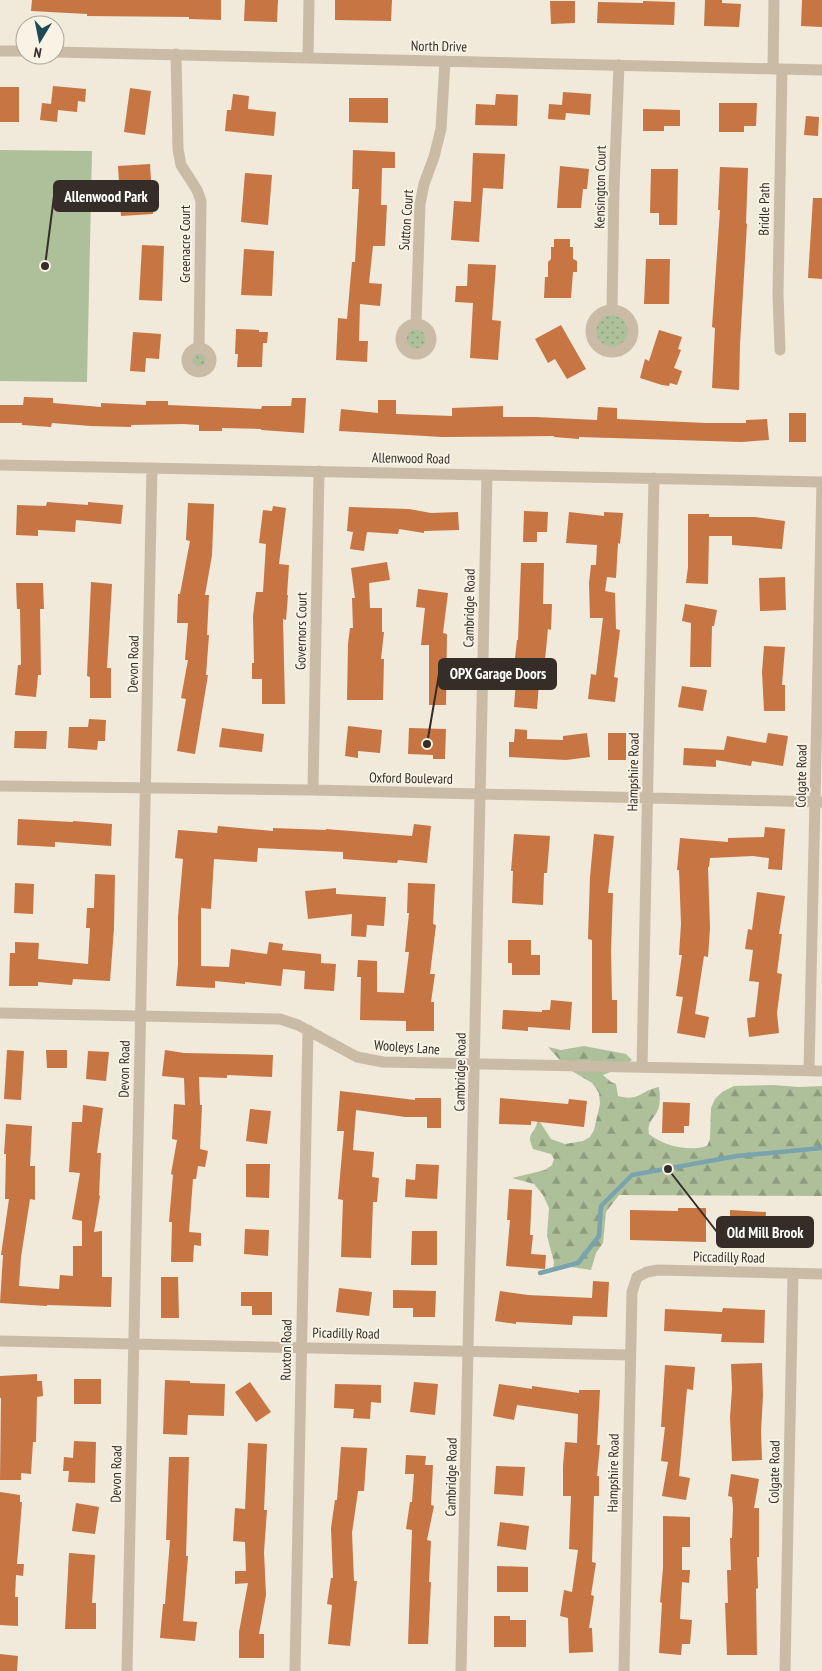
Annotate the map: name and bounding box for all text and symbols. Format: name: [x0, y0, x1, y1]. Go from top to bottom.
north arrow: [15, 15, 65, 65]
street label: North Drive: [411, 37, 467, 55]
text: N: [32, 43, 43, 62]
street label: Kensington Court: [590, 145, 610, 229]
callout: Allenwood Park: [54, 181, 158, 211]
street label: Bridle Path: [755, 182, 773, 236]
text: Allenwood Park: [63, 187, 149, 206]
street label: Sutton Court: [395, 189, 417, 251]
street label: Greenacre Court: [176, 205, 194, 283]
street label: Allenwood Road: [372, 448, 450, 468]
street label: Cambridge Road: [459, 569, 479, 647]
street label: Governors Court: [291, 592, 311, 670]
street label: Devon Road: [124, 635, 142, 693]
callout: OPX Garage Doors: [439, 659, 556, 689]
text: OPX Garage Doors: [450, 664, 546, 683]
street label: Hampshire Road: [623, 732, 643, 812]
street label: Colgate Road: [791, 744, 811, 808]
street label: Oxford Boulevard: [369, 768, 453, 788]
street label: Cambridge Road: [450, 1033, 470, 1111]
street label: Wooleys Lane: [373, 1036, 441, 1058]
street label: Devon Road: [115, 1040, 133, 1098]
callout: Old Mill Brook: [717, 1217, 813, 1247]
text: Old Mill Brook: [727, 1223, 804, 1242]
street label: Piccadilly Road: [693, 1247, 765, 1267]
street label: Ruxton Road: [276, 1319, 296, 1381]
street label: Picadilly Road: [312, 1323, 380, 1343]
street label: Hampshire Road: [603, 1433, 623, 1513]
street label: Cambridge Road: [441, 1438, 461, 1516]
street label: Colgate Road: [764, 1440, 784, 1504]
street label: Devon Road: [107, 1445, 125, 1503]

